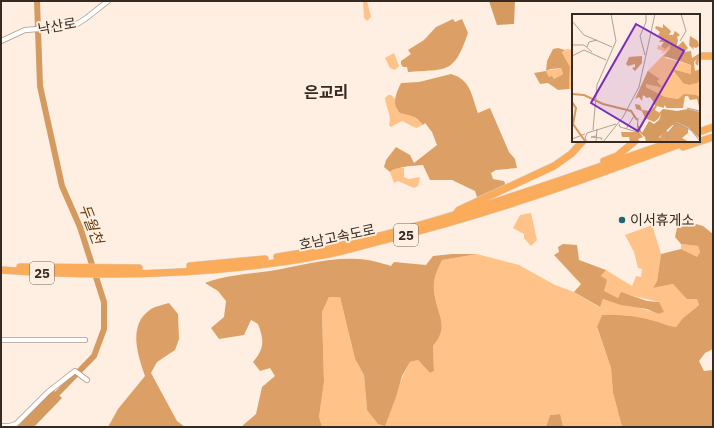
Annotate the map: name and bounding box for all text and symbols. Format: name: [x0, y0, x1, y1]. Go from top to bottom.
street label: 낙산로: [36, 14, 78, 38]
inset map: [572, 14, 700, 142]
district label: 은교리: [304, 82, 348, 102]
water label: 두월천: [75, 201, 109, 249]
place label: 이서휴게소: [630, 211, 695, 229]
marker: 이서휴게소: [617, 215, 627, 225]
street label: 호남고속도로: [297, 220, 377, 254]
road number: 25: [394, 224, 418, 246]
road number: 25: [30, 262, 54, 284]

